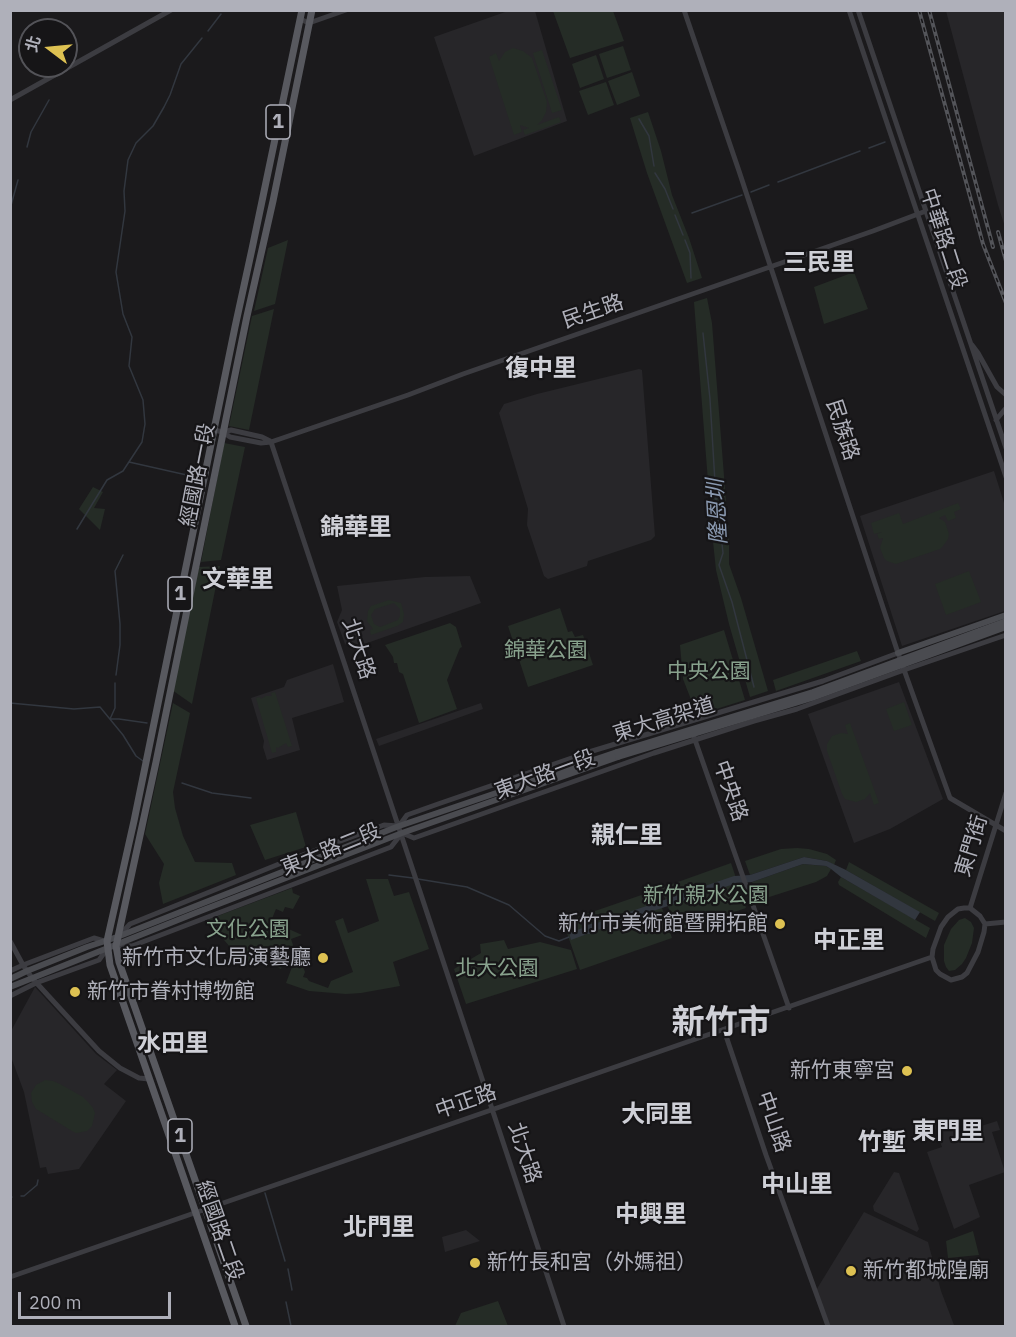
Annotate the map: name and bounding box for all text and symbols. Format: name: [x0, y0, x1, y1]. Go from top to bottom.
north arrow: [18, 18, 78, 78]
text: 北: [21, 33, 44, 54]
road number: 1: [266, 105, 290, 139]
street label: 中華路二段: [915, 185, 971, 293]
district label: 三民里: [783, 249, 855, 277]
street label: 民生路: [559, 290, 627, 334]
district label: 復中里: [505, 355, 577, 383]
street label: 民族路: [820, 396, 864, 464]
street label: 經國路一段: [176, 421, 220, 529]
water label: 隆恩圳: [703, 478, 733, 546]
district label: 錦華里: [320, 514, 392, 542]
district label: 文華里: [202, 566, 274, 594]
road number: 1: [168, 577, 192, 611]
street label: 北大路: [336, 615, 380, 683]
park label: 錦華公園: [504, 638, 588, 664]
park label: 中央公園: [667, 659, 751, 685]
street label: 東大高架道: [610, 693, 718, 747]
street label: 東大路一段: [491, 745, 599, 805]
street label: 中央路: [708, 757, 752, 825]
street label: 東門街: [951, 812, 993, 880]
street label: 東大路二段: [278, 819, 384, 881]
district label: 親仁里: [591, 822, 663, 850]
park label: 新竹親水公園: [643, 883, 769, 909]
place label: 新竹市美術館暨開拓館: [558, 911, 768, 937]
park label: 文化公園: [206, 917, 290, 943]
marker: 新竹市美術館暨開拓館: [773, 917, 787, 931]
district label: 中正里: [813, 927, 885, 955]
place label: 新竹市文化局演藝廳: [122, 945, 311, 971]
marker: 新竹市文化局演藝廳: [316, 951, 330, 965]
park label: 北大公園: [455, 956, 539, 982]
place label: 新竹市眷村博物館: [87, 979, 255, 1005]
marker: 新竹市眷村博物館: [68, 985, 82, 999]
district label: 新竹市: [672, 1003, 770, 1043]
district label: 水田里: [137, 1030, 209, 1058]
place label: 新竹東寧宮: [790, 1058, 895, 1084]
marker: 新竹東寧宮: [900, 1064, 914, 1078]
street label: 中正路: [432, 1080, 500, 1124]
street label: 中山路: [751, 1088, 795, 1156]
district label: 大同里: [621, 1101, 693, 1129]
district label: 東門里: [912, 1118, 984, 1146]
road number: 1: [168, 1119, 192, 1153]
street label: 北大路: [502, 1119, 546, 1187]
district label: 竹塹: [858, 1129, 906, 1157]
district label: 中山里: [761, 1171, 833, 1199]
street label: 經國路二段: [190, 1177, 248, 1285]
district label: 中興里: [615, 1201, 687, 1229]
district label: 北門里: [343, 1214, 415, 1242]
place label: 新竹長和宮（外媽祖）: [487, 1250, 697, 1276]
marker: 新竹長和宮（外媽祖）: [468, 1256, 482, 1270]
place label: 新竹都城隍廟: [863, 1258, 989, 1284]
marker: 新竹都城隍廟: [844, 1264, 858, 1278]
scale bar: [21, 1280, 174, 1318]
text: 200 m: [29, 1291, 81, 1314]

